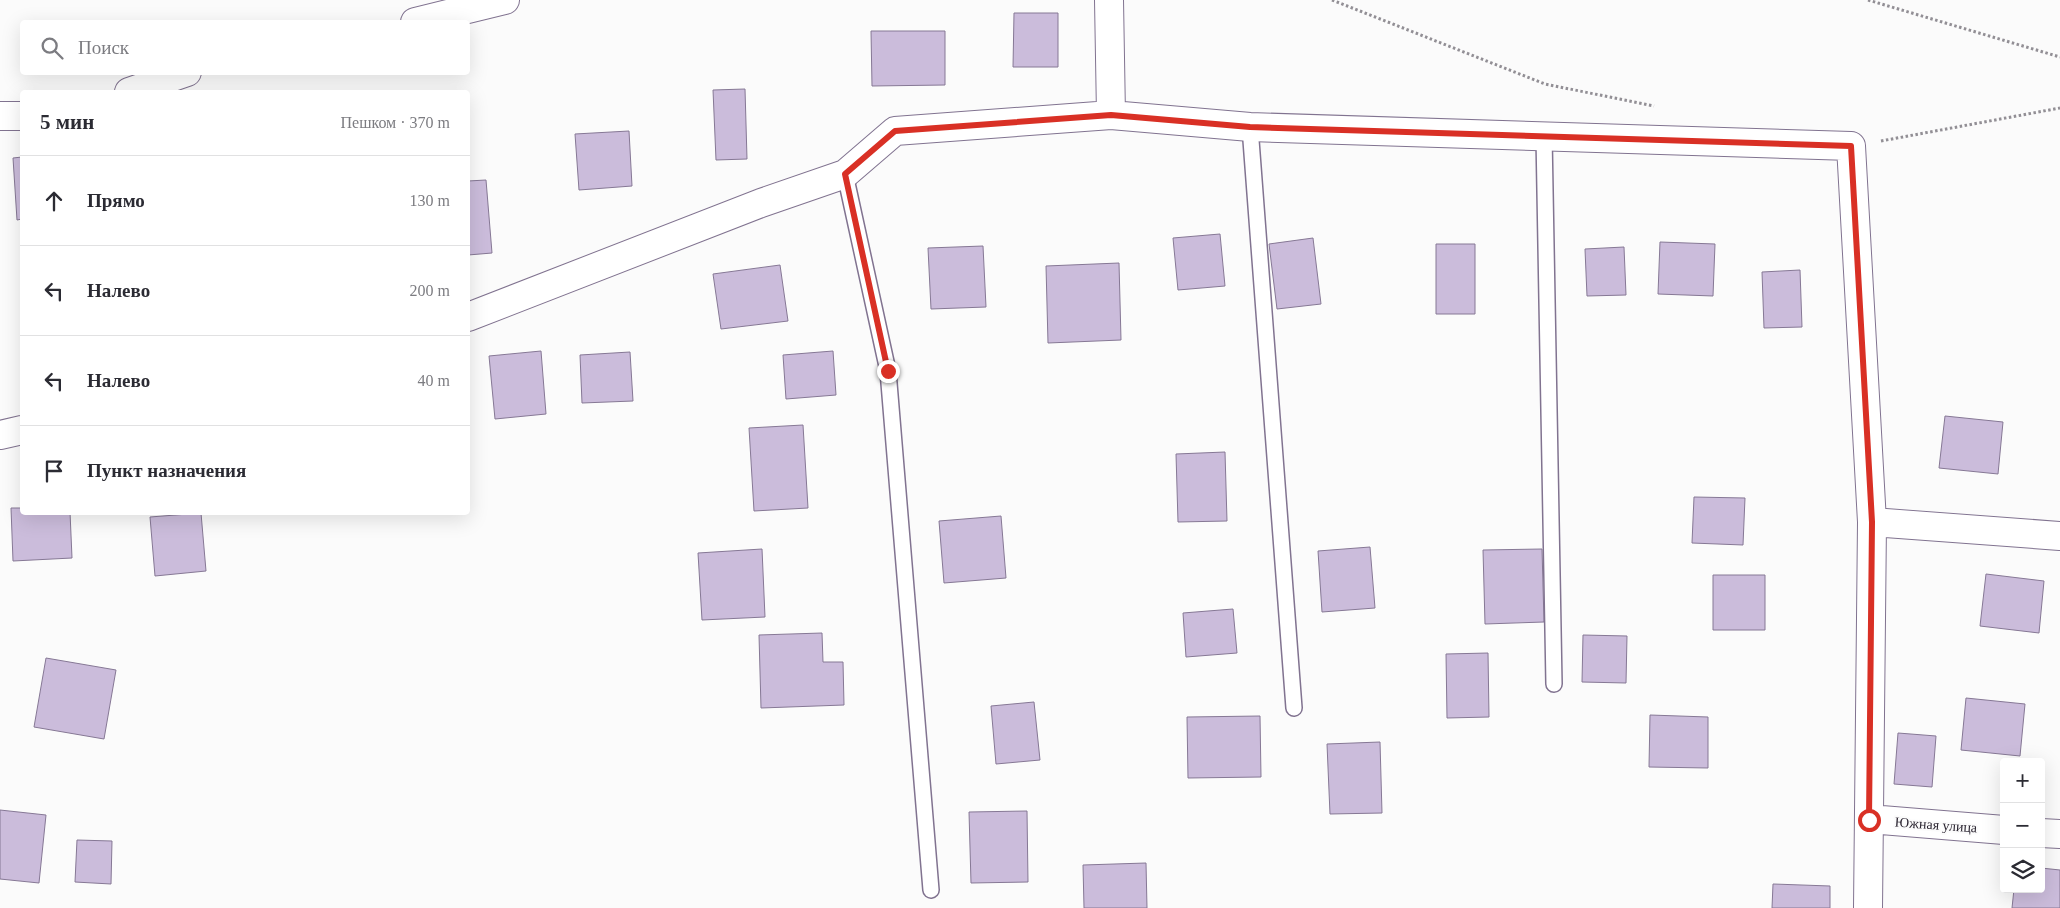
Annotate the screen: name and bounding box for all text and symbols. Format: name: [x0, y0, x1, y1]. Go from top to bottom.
search box: [20, 20, 470, 75]
icon: search: [38, 34, 66, 62]
text: Поиск: [78, 37, 129, 58]
text: 5 мин: [40, 110, 94, 134]
text: Пешком · 370 m: [340, 114, 450, 131]
icon: ahead: [40, 187, 68, 215]
text: Прямо: [87, 190, 145, 211]
text: 130 m: [410, 192, 450, 209]
icon: left: [40, 277, 68, 305]
text: Налево: [87, 280, 150, 301]
text: 200 m: [410, 282, 450, 299]
route end: [877, 360, 900, 383]
icon: left: [40, 367, 68, 395]
text: Налево: [87, 370, 150, 391]
text: 40 m: [418, 372, 450, 389]
icon: arrive: [40, 457, 68, 485]
text: Пункт назначения: [87, 460, 246, 481]
map controls: [2000, 758, 2045, 893]
button: +: [2000, 758, 2045, 803]
button: −: [2000, 803, 2045, 848]
route start: [1858, 809, 1881, 832]
street label: Южная улица: [1894, 815, 1978, 835]
button: layers: [2000, 848, 2045, 893]

